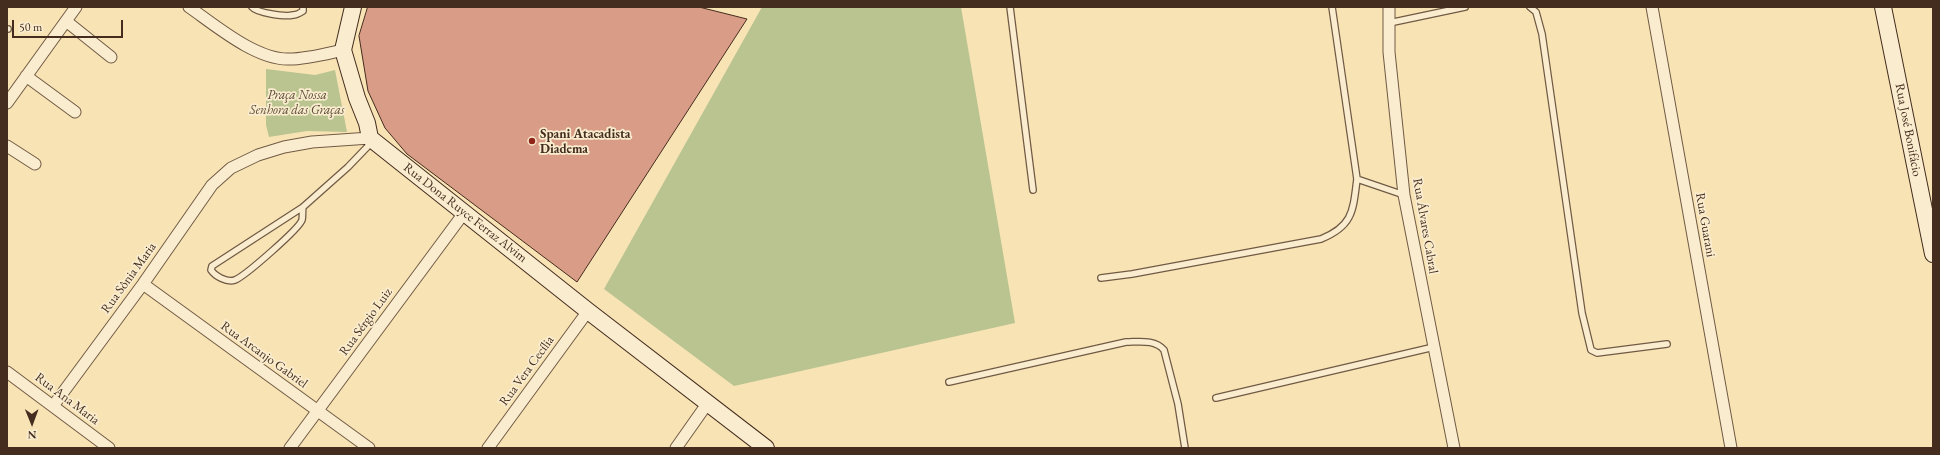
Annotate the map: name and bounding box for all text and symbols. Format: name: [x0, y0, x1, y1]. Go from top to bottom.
scale bar: [14, 12, 125, 38]
text: 50 m: [19, 19, 42, 35]
street label: Rua José Bonifácio: [1891, 82, 1925, 178]
park label: Praça Nossa Senhora das Graças: [250, 87, 344, 118]
place label: Spani Atacadista Diadema: [540, 126, 631, 157]
marker: Spani Atacadista Diadema: [527, 136, 537, 146]
street label: Rua Dona Ruyce Ferraz Alvim: [400, 160, 530, 266]
street label: Rua Álvares Cabral: [1409, 177, 1441, 275]
street label: Rua Guarani: [1692, 192, 1718, 258]
street label: Rua Sônia Maria: [98, 240, 160, 316]
street label: Rua Sérgio Luiz: [336, 285, 396, 359]
street label: Rua Arcanjo Gabriel: [218, 318, 310, 392]
street label: Rua Vera Cecília: [496, 333, 558, 409]
street label: Rua Ana Maria: [32, 370, 102, 428]
north arrow: [12, 403, 52, 443]
text: N: [28, 428, 37, 442]

